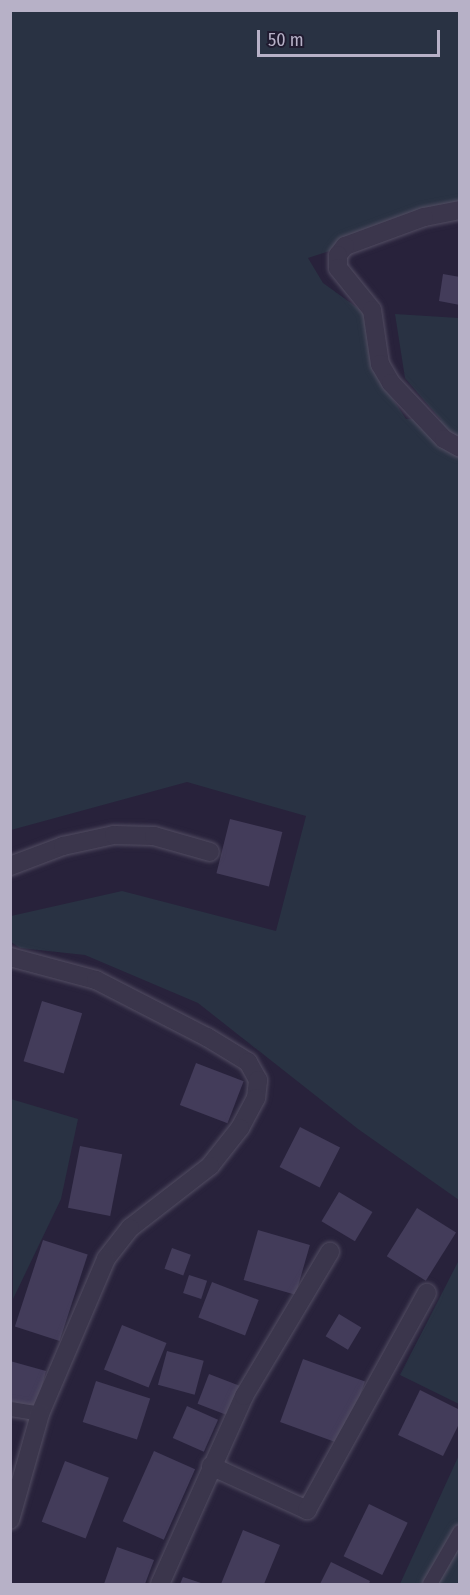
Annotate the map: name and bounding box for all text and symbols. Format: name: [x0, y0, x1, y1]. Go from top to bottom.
scale bar: [260, 18, 443, 56]
text: 50 m: [268, 29, 304, 51]

